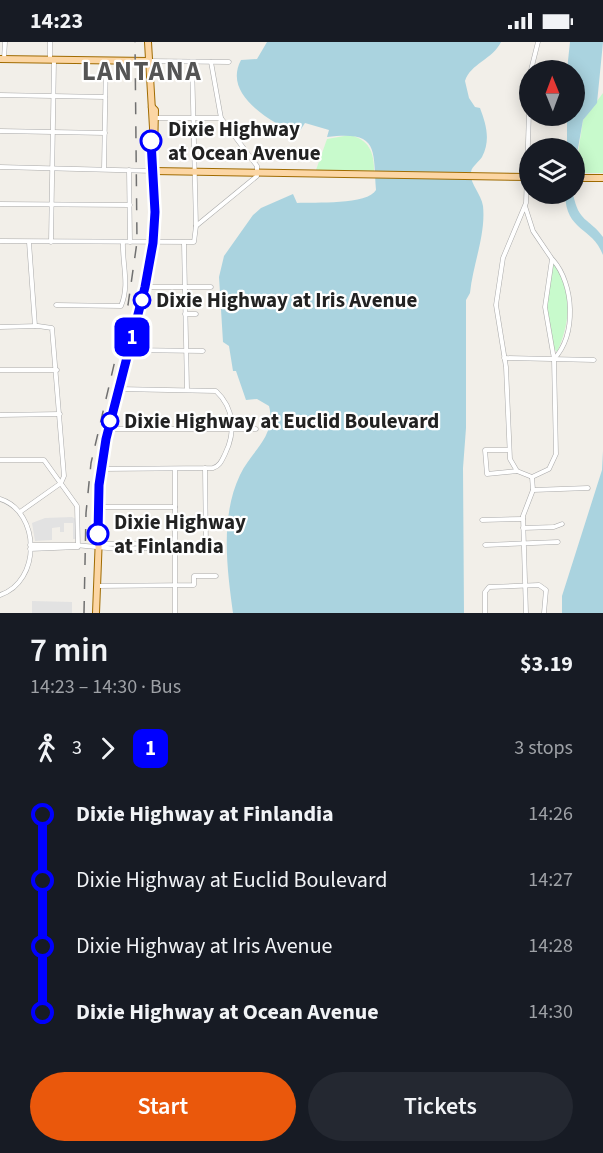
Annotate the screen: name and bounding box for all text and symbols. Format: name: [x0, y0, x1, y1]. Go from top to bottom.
text: 14:23: [30, 5, 83, 37]
district label: LANTANA: [82, 52, 202, 91]
north arrow: [519, 60, 585, 126]
map controls: [519, 60, 585, 204]
place label: Dixie Highway at Ocean Avenue: [168, 114, 321, 168]
marker: Dixie Highway at Ocean Avenue: [140, 130, 162, 152]
button: layers: [519, 138, 585, 204]
place label: Dixie Highway at Iris Avenue: [156, 285, 417, 315]
marker: Dixie Highway at Iris Avenue: [133, 291, 151, 309]
line badge: 1: [112, 318, 152, 356]
text: 1: [126, 322, 138, 352]
place label: Dixie Highway at Euclid Boulevard: [124, 406, 439, 436]
marker: Dixie Highway at Euclid Boulevard: [101, 412, 119, 430]
place label: Dixie Highway at Finlandia: [114, 507, 246, 561]
marker: Dixie Highway at Finlandia: [87, 523, 109, 545]
text: 7 min: [30, 627, 108, 674]
text: $3.19: [520, 648, 573, 680]
text: 14:23 – 14:30 · Bus: [30, 673, 181, 701]
icon: walk: [30, 732, 63, 765]
icon: forward: [91, 732, 124, 765]
text: 1: [145, 733, 156, 763]
text: 3: [72, 734, 82, 762]
text: 3 stops: [514, 734, 573, 762]
text: Dixie Highway at Finlandia: [76, 798, 334, 830]
text: 14:26: [528, 800, 573, 828]
text: Dixie Highway at Euclid Boulevard: [76, 864, 388, 896]
text: 14:27: [528, 866, 573, 894]
text: Dixie Highway at Iris Avenue: [76, 930, 333, 962]
text: 14:28: [528, 932, 573, 960]
text: Dixie Highway at Ocean Avenue: [76, 996, 379, 1028]
text: 14:30: [528, 998, 573, 1026]
button: Start: [30, 1072, 296, 1141]
button: Tickets: [308, 1072, 573, 1141]

